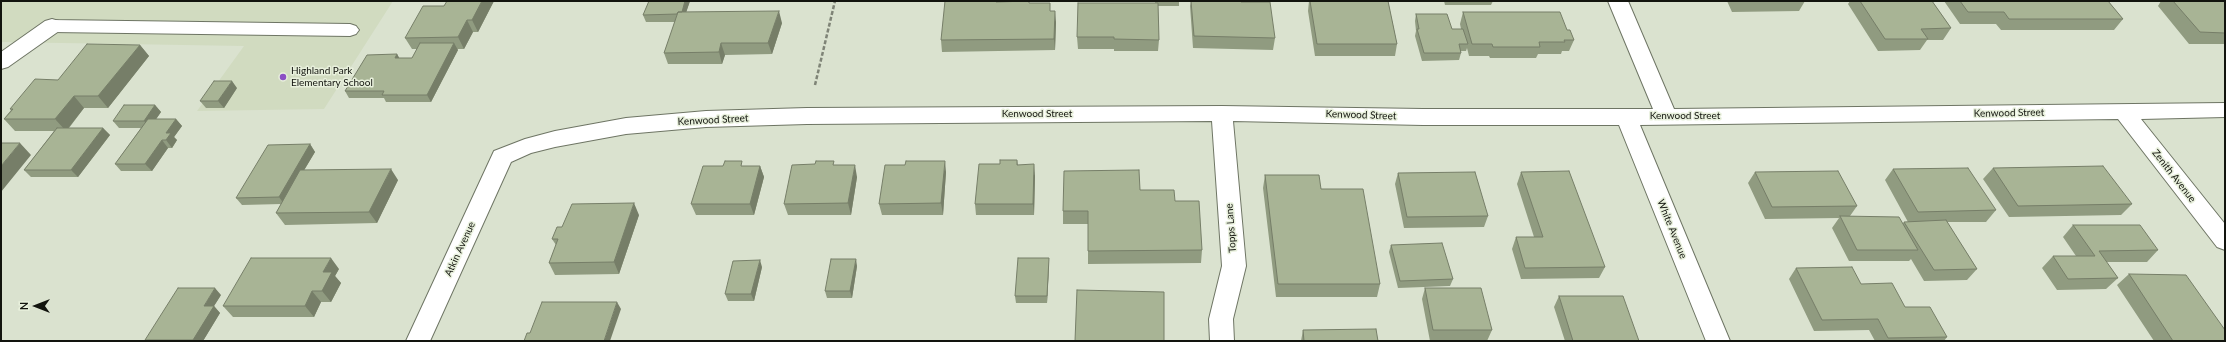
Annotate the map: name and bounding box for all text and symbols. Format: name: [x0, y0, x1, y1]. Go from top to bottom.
place label: Highland Park Elementary School: [291, 65, 373, 88]
marker: Highland Park Elementary School: [278, 72, 288, 82]
street label: Kenwood Street: [1974, 106, 2044, 120]
street label: Kenwood Street: [1002, 108, 1072, 120]
street label: Kenwood Street: [1325, 108, 1397, 122]
street label: Kenwood Street: [1650, 110, 1720, 122]
street label: Kenwood Street: [677, 112, 749, 128]
street label: Zenith Avenue: [2150, 147, 2198, 205]
street label: White Avenue: [1655, 198, 1689, 260]
street label: Topps Lane: [1223, 203, 1239, 253]
street label: Atkin Avenue: [442, 220, 478, 278]
north arrow: [16, 286, 56, 326]
text: N: [17, 302, 30, 310]

